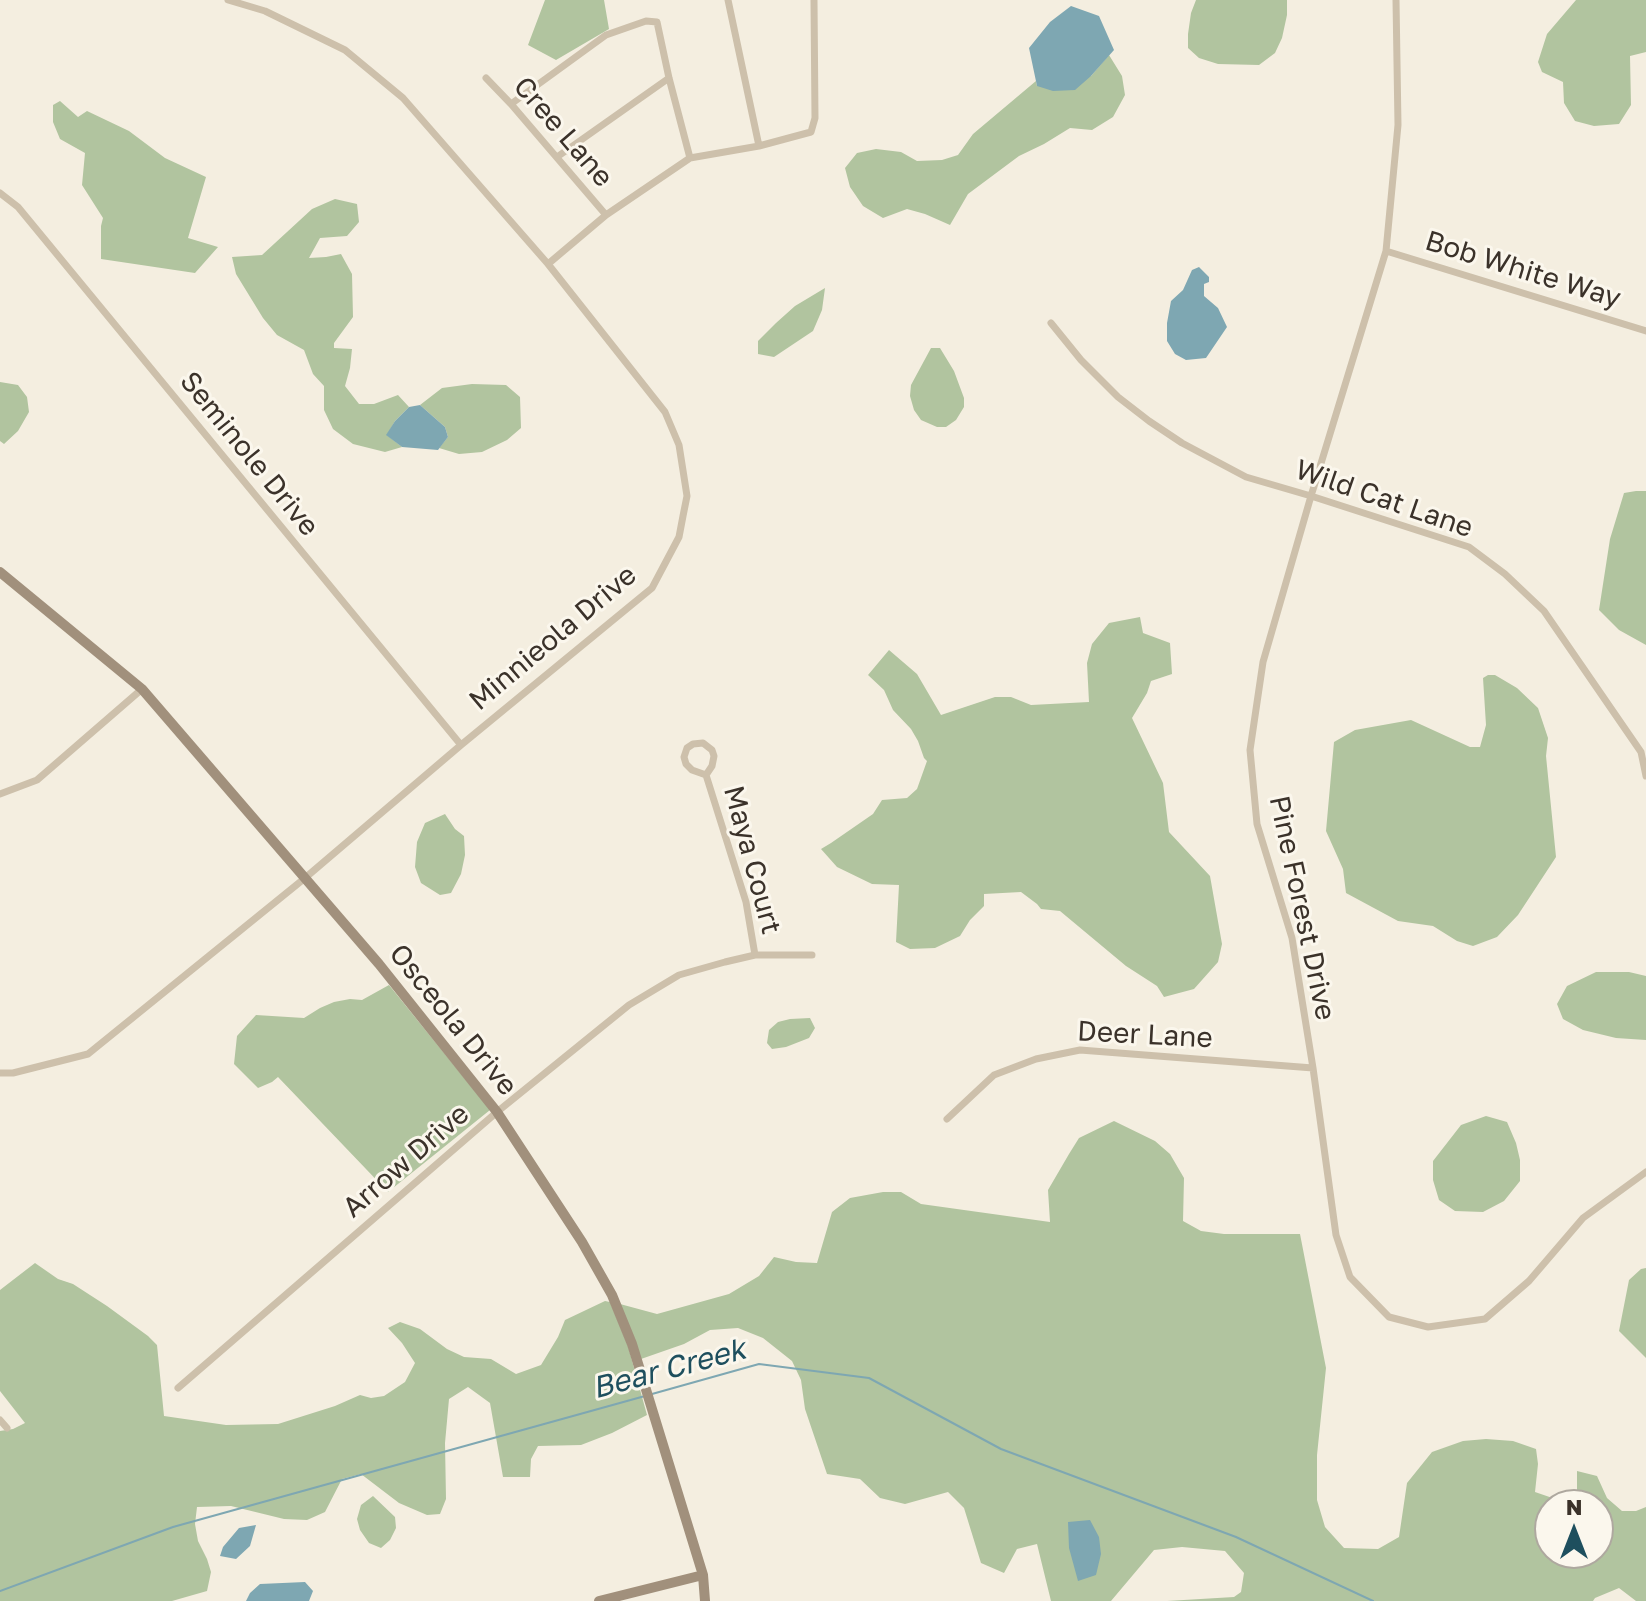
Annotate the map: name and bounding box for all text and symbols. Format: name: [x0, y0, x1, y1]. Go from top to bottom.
street label: Cree Lane: [506, 70, 620, 194]
street label: Bob White Way: [1421, 224, 1625, 316]
street label: Seminole Drive: [172, 365, 326, 543]
street label: Wild Cat Lane: [1291, 453, 1477, 545]
street label: Minnieola Drive: [463, 558, 643, 718]
street label: Maya Court: [716, 782, 788, 938]
street label: Pine Forest Drive: [1262, 793, 1342, 1023]
street label: Osceola Drive: [382, 938, 524, 1102]
street label: Deer Lane: [1076, 1015, 1214, 1055]
street label: Arrow Drive: [336, 1097, 476, 1225]
water label: Bear Creek: [588, 1331, 750, 1407]
north arrow: [1534, 1489, 1614, 1569]
text: N: [1566, 1493, 1582, 1520]

